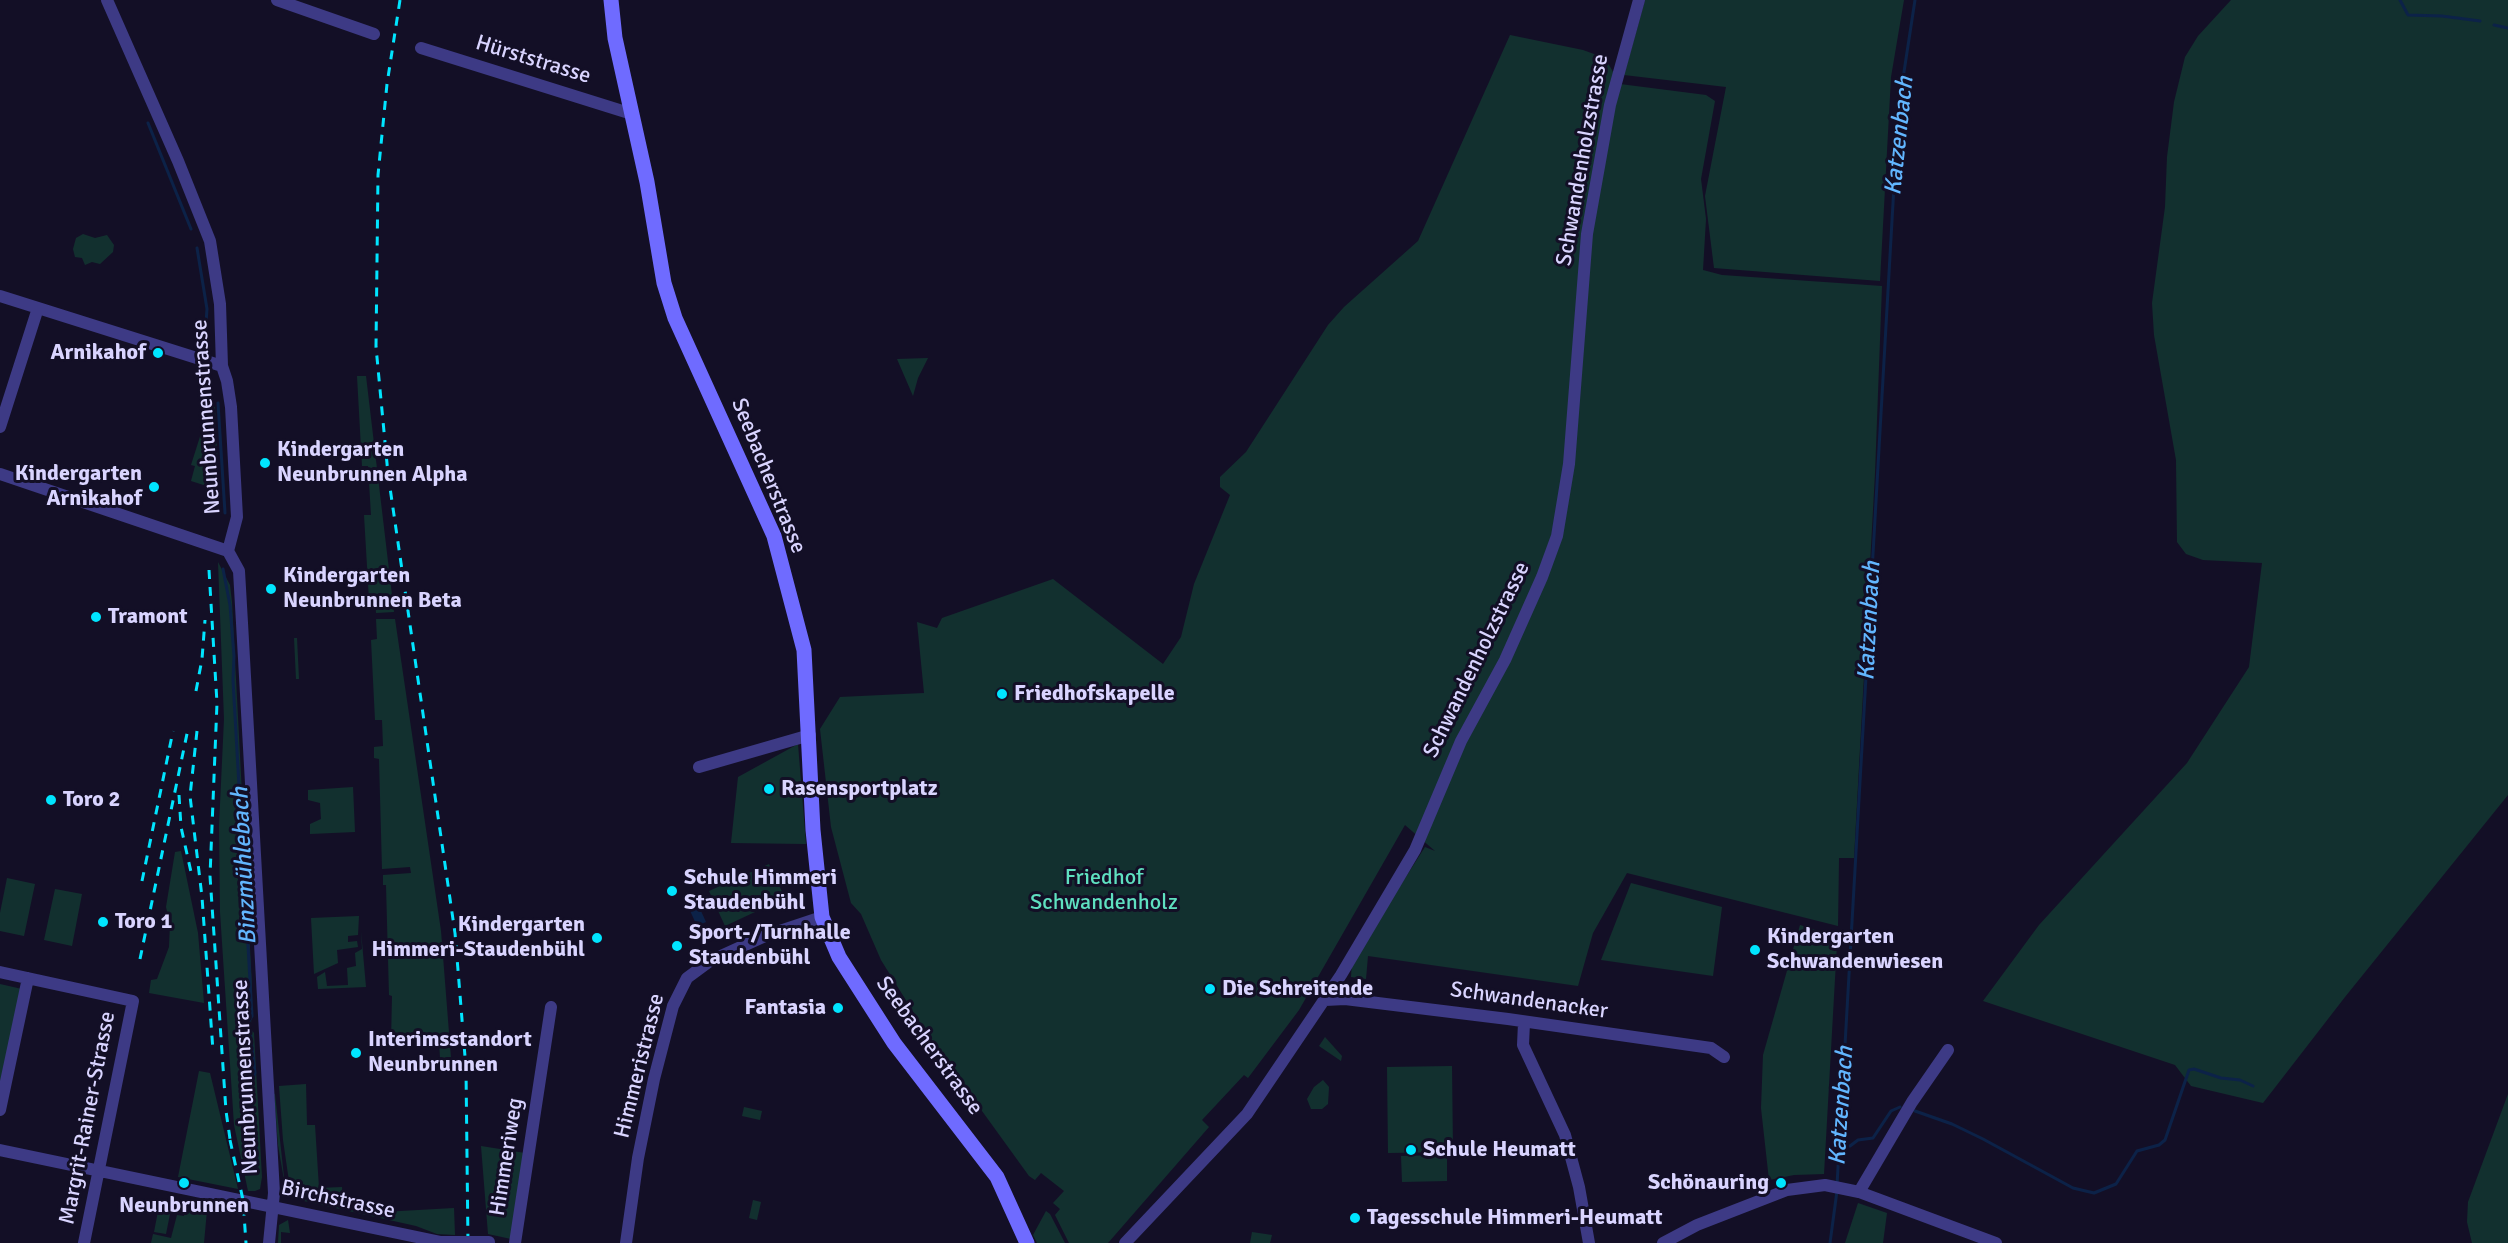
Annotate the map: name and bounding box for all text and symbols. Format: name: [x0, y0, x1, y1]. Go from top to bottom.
street label: Hürststrasse: [472, 30, 594, 90]
street label: Schwandenholzstrasse: [1551, 52, 1615, 268]
water label: Katzenbach: [1879, 75, 1921, 197]
street label: Neunbrunnenstrasse: [187, 319, 227, 515]
place label: Arnikahof: [50, 340, 146, 366]
marker: Arnikahof: [151, 346, 165, 360]
street label: Seebacherstrasse: [725, 395, 811, 557]
place label: Kindergarten Neunbrunnen Alpha: [277, 437, 468, 488]
marker: Kindergarten Neunbrunnen Alpha: [258, 456, 272, 470]
place label: Kindergarten Arnikahof: [15, 461, 142, 512]
marker: Kindergarten Arnikahof: [147, 480, 161, 494]
street label: Schwandenholzstrasse: [1418, 558, 1536, 762]
water label: Katzenbach: [1852, 561, 1888, 681]
place label: Kindergarten Neunbrunnen Beta: [283, 563, 462, 614]
marker: Kindergarten Neunbrunnen Beta: [264, 582, 278, 596]
place label: Tramont: [108, 604, 188, 630]
marker: Tramont: [89, 610, 103, 624]
place label: Friedhofskapelle: [1014, 681, 1175, 707]
marker: Friedhofskapelle: [995, 687, 1009, 701]
place label: Rasensportplatz: [781, 776, 938, 802]
marker: Rasensportplatz: [762, 782, 776, 796]
water label: Binzmühlebach: [226, 786, 264, 946]
place label: Toro 2: [63, 787, 120, 813]
marker: Toro 2: [44, 793, 58, 807]
place label: Schule Himmeri Staudenbühl: [684, 865, 837, 916]
park label: Friedhof Schwandenholz: [1030, 865, 1178, 916]
marker: Schule Himmeri Staudenbühl: [665, 884, 679, 898]
place label: Toro 1: [115, 909, 172, 935]
place label: Kindergarten Himmeri-Staudenbühl: [372, 912, 585, 963]
marker: Toro 1: [96, 915, 110, 929]
place label: Sport-/Turnhalle Staudenbühl: [689, 920, 851, 972]
place label: Kindergarten Schwandenwiesen: [1767, 924, 1943, 975]
marker: Kindergarten Himmeri-Staudenbühl: [590, 931, 604, 945]
marker: Sport-/Turnhalle Staudenbühl: [670, 939, 684, 953]
marker: Kindergarten Schwandenwiesen: [1748, 943, 1762, 957]
street label: Seebacherstrasse: [870, 971, 988, 1121]
place label: Die Schreitende: [1222, 976, 1373, 1002]
street label: Schwandenacker: [1448, 977, 1610, 1025]
street label: Neunbrunnenstrasse: [228, 979, 264, 1175]
marker: Die Schreitende: [1203, 982, 1217, 996]
street label: Himmeristrasse: [609, 991, 671, 1141]
place label: Fantasia: [745, 995, 826, 1021]
marker: Fantasia: [831, 1001, 845, 1015]
street label: Margrit-Rainer-Strasse: [54, 1009, 122, 1227]
place label: Interimsstandort Neunbrunnen: [368, 1027, 532, 1078]
water label: Katzenbach: [1823, 1045, 1861, 1167]
marker: Interimsstandort Neunbrunnen: [349, 1046, 363, 1060]
street label: Himmeriweg: [485, 1096, 529, 1218]
place label: Schule Heumatt: [1423, 1137, 1576, 1163]
marker: Schule Heumatt: [1404, 1143, 1418, 1157]
place label: Schönauring: [1648, 1170, 1769, 1196]
street label: Birchstrasse: [279, 1175, 397, 1225]
marker: Neunbrunnen: [177, 1176, 191, 1190]
marker: Schönauring: [1774, 1176, 1788, 1190]
place label: Neunbrunnen: [119, 1193, 249, 1219]
place label: Tagesschule Himmeri-Heumatt: [1367, 1205, 1663, 1231]
marker: Tagesschule Himmeri-Heumatt: [1348, 1211, 1362, 1225]

